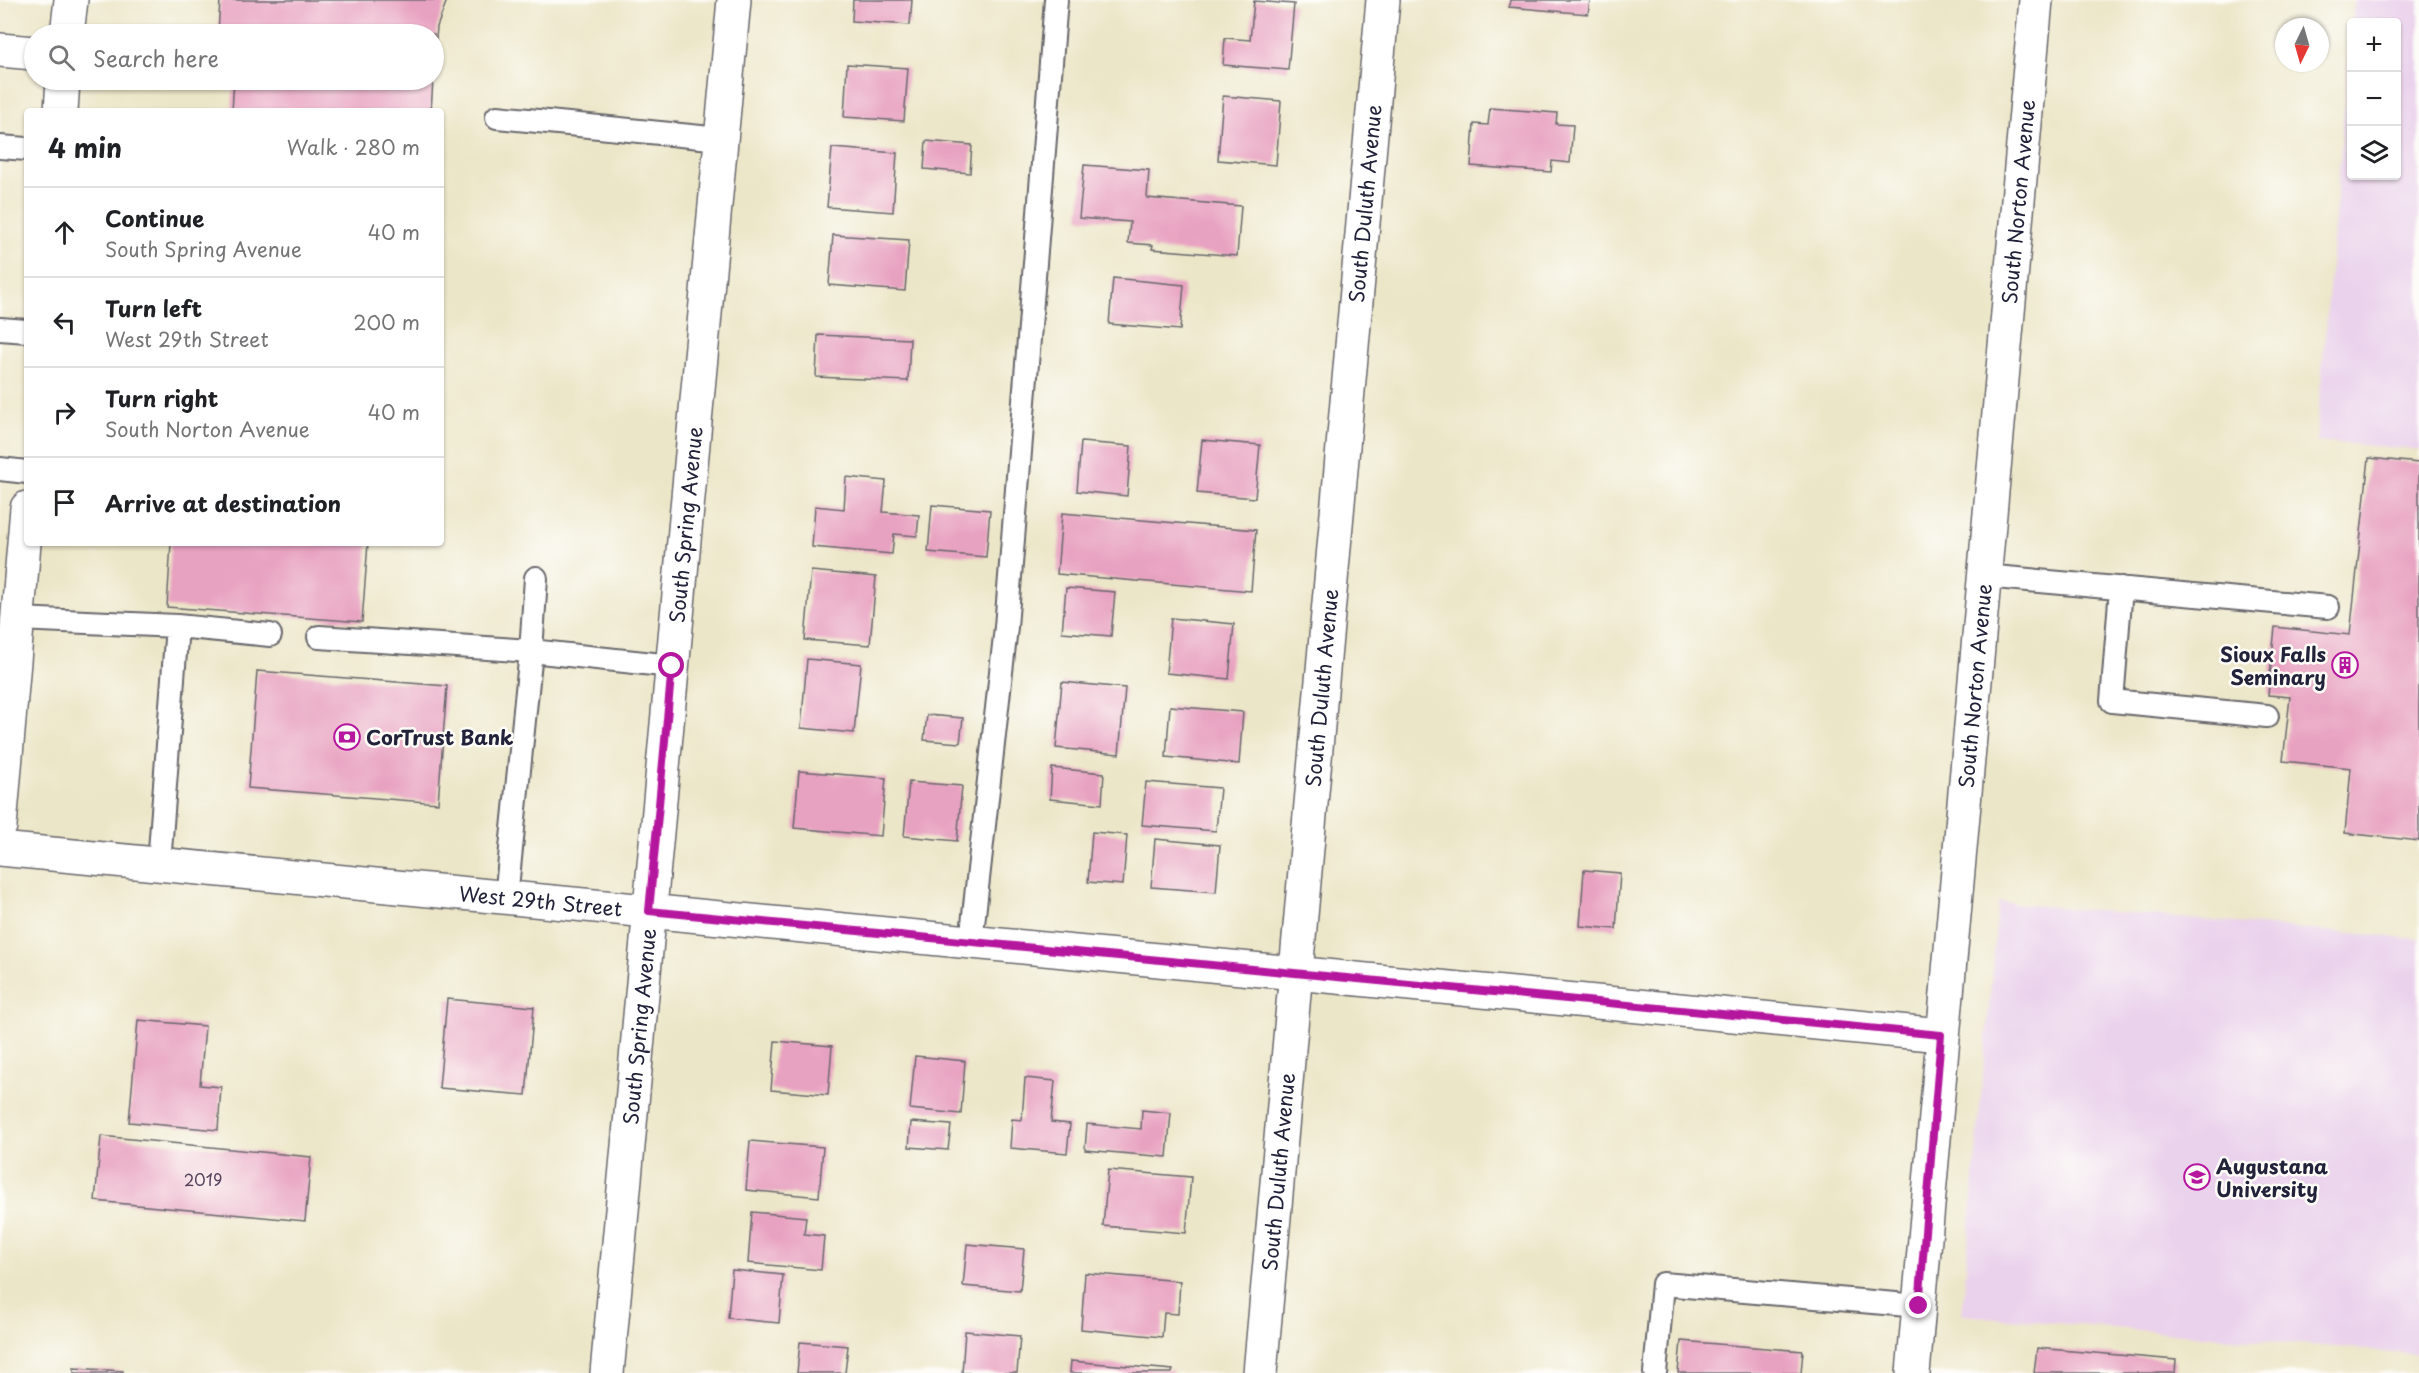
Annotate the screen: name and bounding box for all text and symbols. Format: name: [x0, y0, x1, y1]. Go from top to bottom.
north arrow: [2275, 18, 2329, 72]
map controls: [2347, 18, 2401, 180]
button: +: [2347, 18, 2401, 72]
search box: [24, 24, 444, 90]
icon: search: [45, 41, 78, 74]
text: Search here: [93, 41, 219, 74]
button: −: [2347, 72, 2401, 126]
street label: South Norton Avenue: [1994, 98, 2042, 305]
street label: South Duluth Avenue: [1341, 103, 1389, 304]
button: layers: [2347, 126, 2401, 180]
text: 4 min: [48, 128, 122, 167]
text: Walk · 280 m: [287, 132, 420, 162]
text: Continue: [105, 201, 204, 234]
icon: ahead: [48, 216, 81, 249]
text: 40 m: [368, 217, 420, 247]
text: South Spring Avenue: [105, 234, 302, 264]
text: Turn left: [105, 291, 202, 324]
icon: left: [48, 306, 81, 339]
text: 200 m: [353, 307, 420, 337]
text: West 29th Street: [105, 324, 269, 354]
text: Turn right: [105, 381, 218, 414]
icon: right: [48, 396, 81, 429]
text: 40 m: [368, 397, 420, 427]
text: South Norton Avenue: [105, 414, 310, 444]
street label: South Spring Avenue: [661, 425, 709, 624]
icon: arrive: [48, 486, 81, 519]
text: Arrive at destination: [105, 486, 341, 519]
street label: South Norton Avenue: [1950, 582, 1999, 789]
street label: South Duluth Avenue: [1298, 587, 1345, 788]
place label: Sioux Falls Seminary: [2220, 639, 2326, 692]
building icon: Sioux Falls Seminary: [2330, 650, 2360, 680]
route start: [658, 652, 684, 678]
bank icon: CorTrust Bank: [332, 722, 362, 752]
place label: CorTrust Bank: [366, 722, 514, 752]
street label: West 29th Street: [458, 878, 623, 924]
street label: South Spring Avenue: [615, 927, 663, 1126]
street label: South Duluth Avenue: [1254, 1071, 1302, 1272]
place label: Augustana University: [2216, 1151, 2328, 1204]
school or university icon: Augustana University: [2182, 1162, 2212, 1192]
house number: 2019: [184, 1167, 222, 1191]
route end: [1905, 1292, 1931, 1318]

